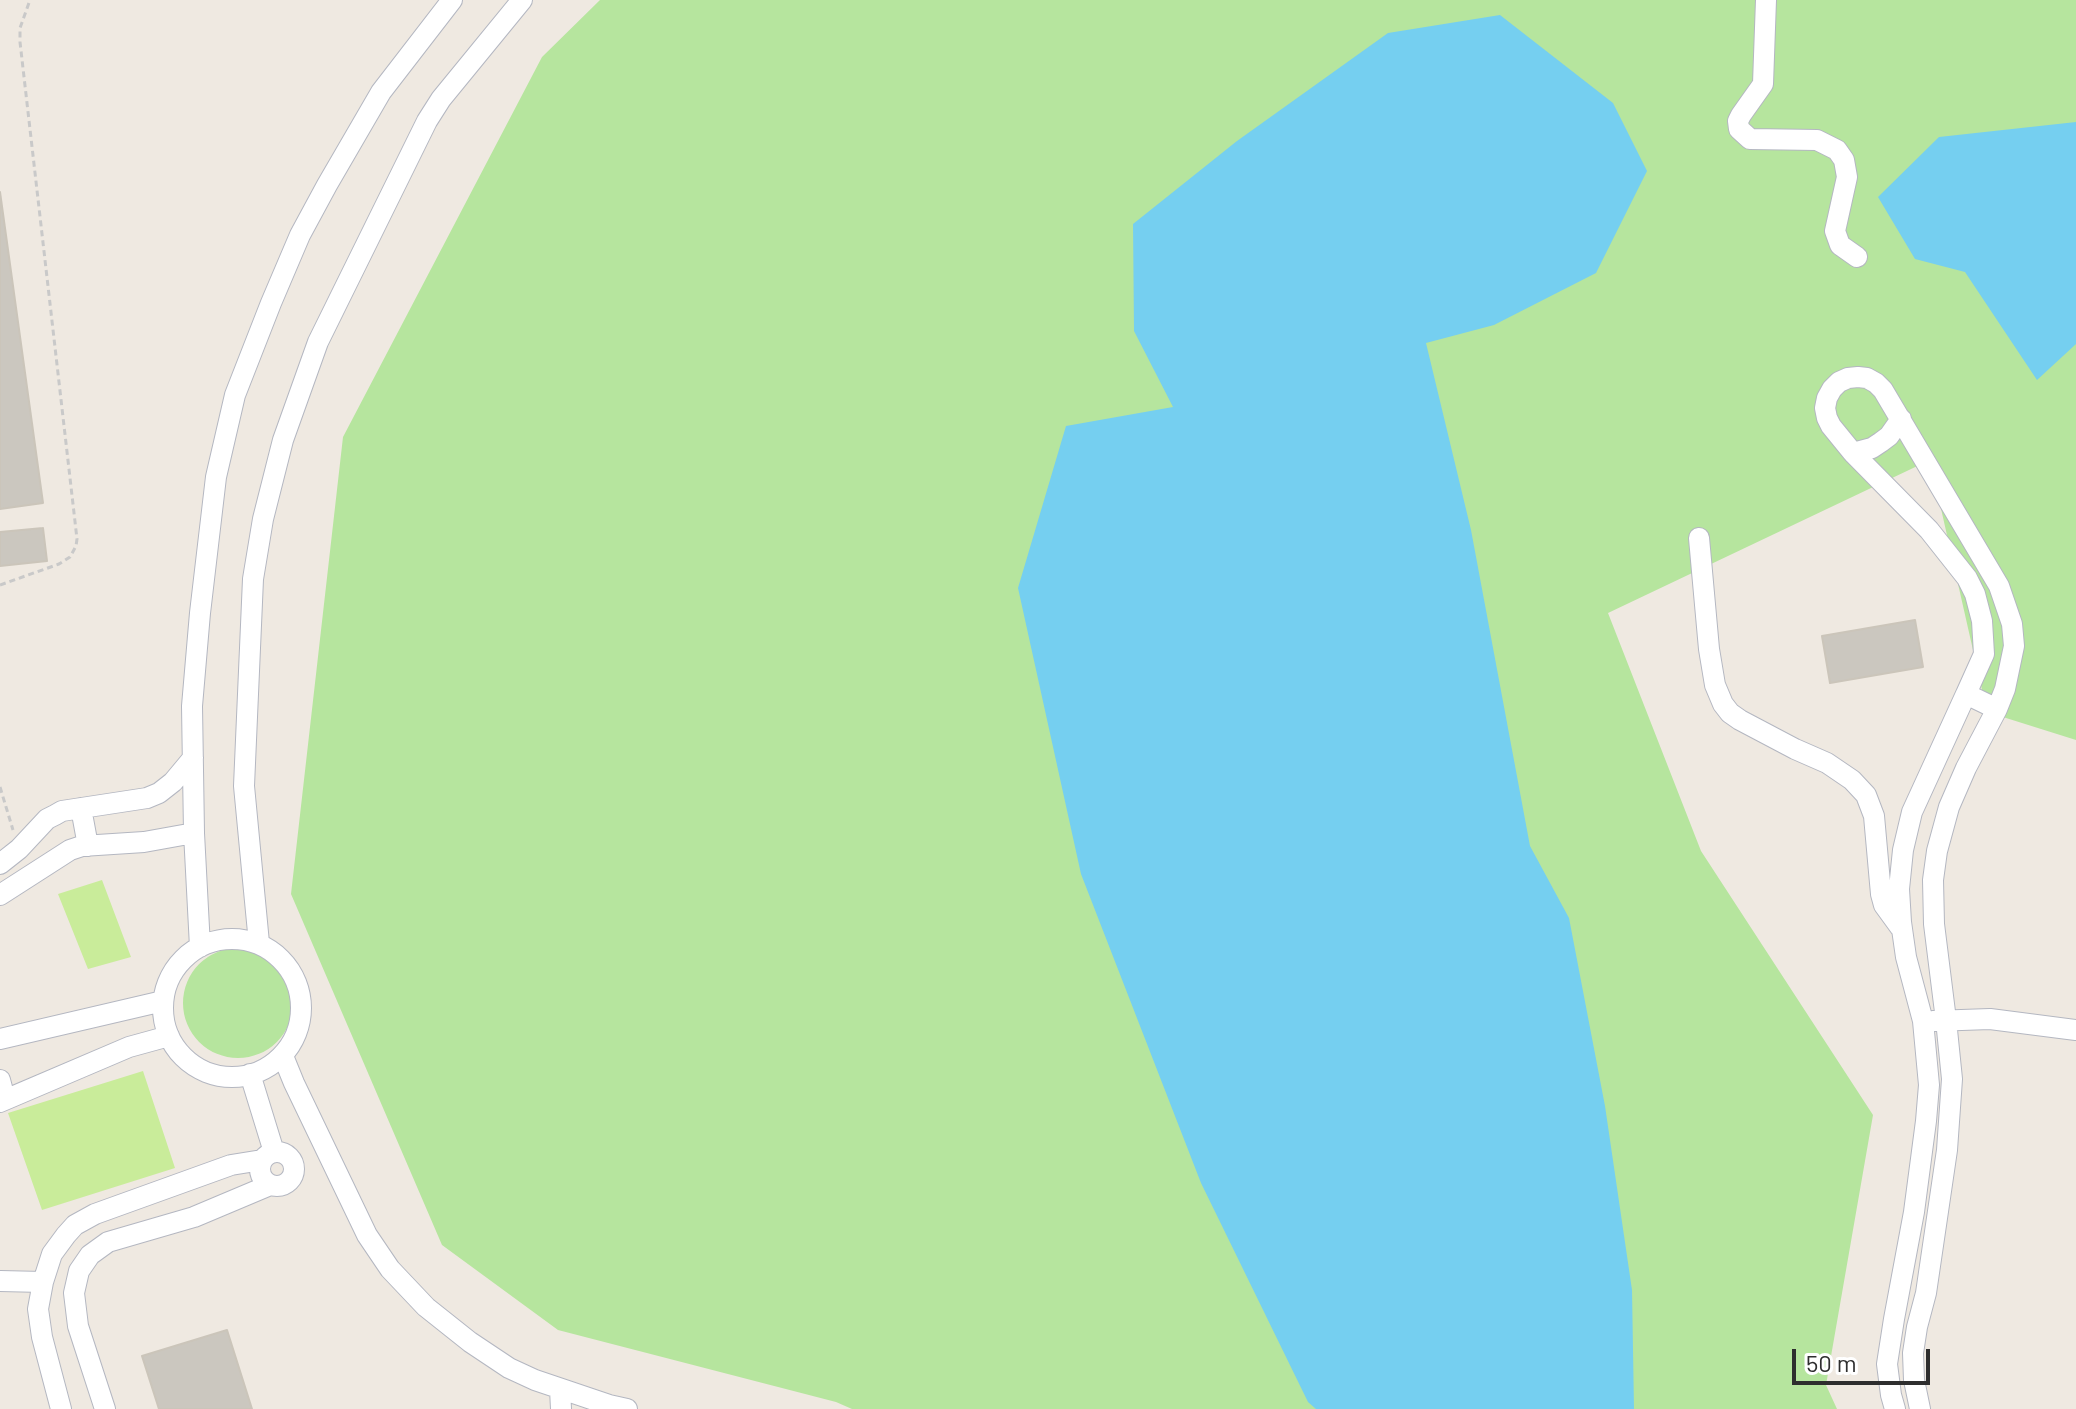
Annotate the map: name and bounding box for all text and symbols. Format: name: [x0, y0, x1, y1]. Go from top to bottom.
scale bar: [1796, 1333, 1934, 1383]
text: 50 m: [1806, 1348, 1857, 1377]

